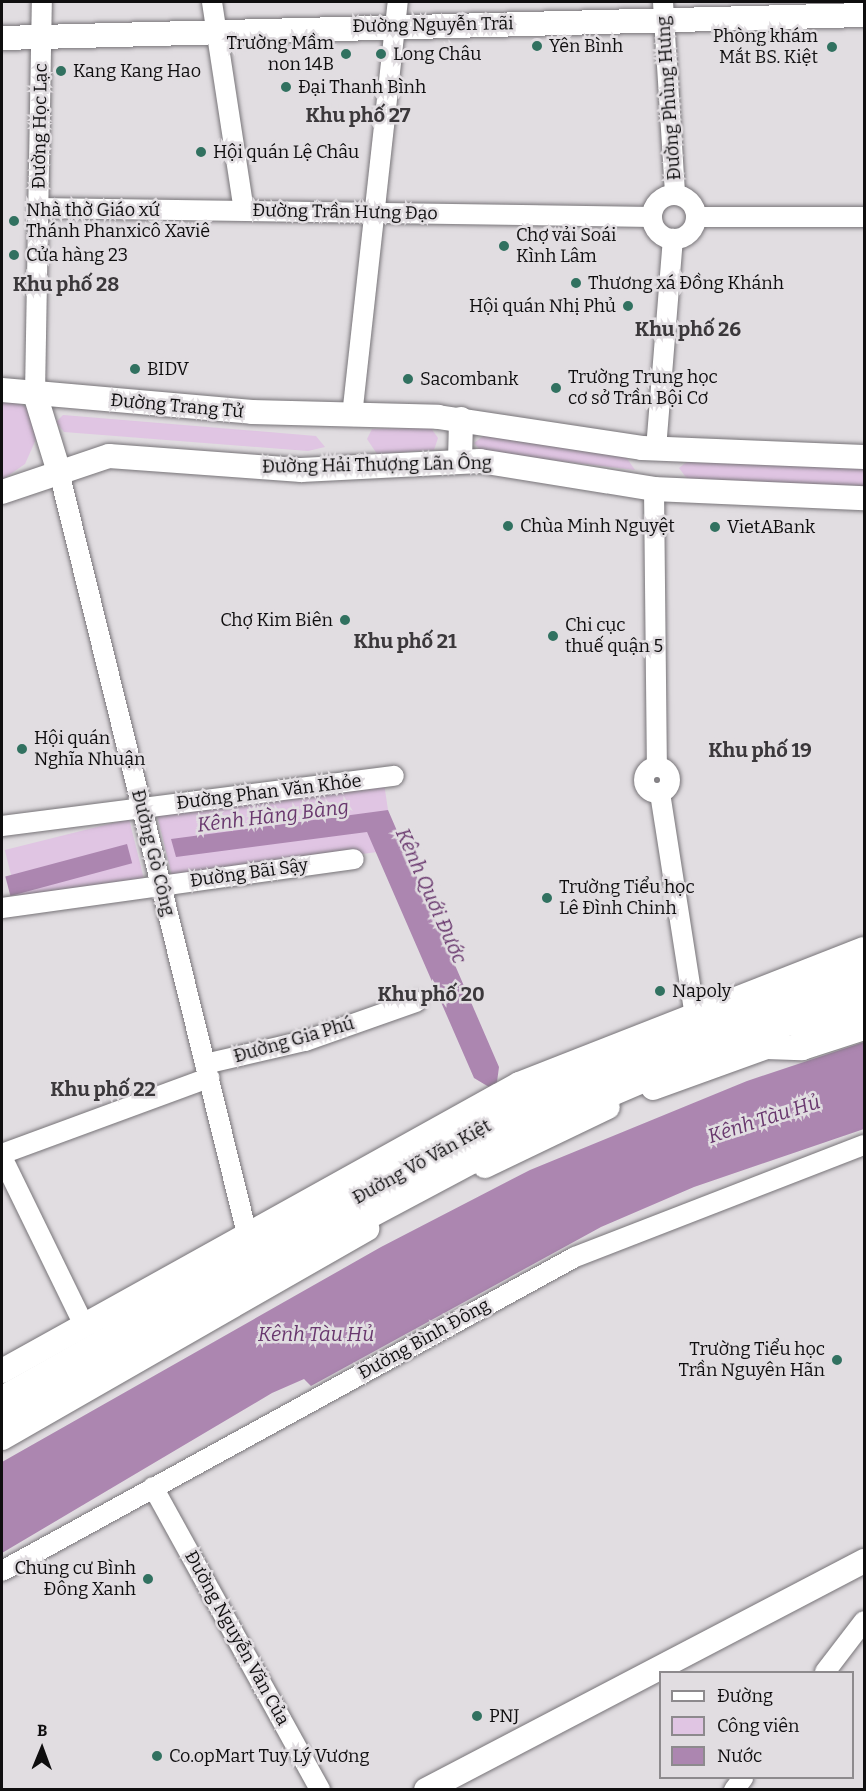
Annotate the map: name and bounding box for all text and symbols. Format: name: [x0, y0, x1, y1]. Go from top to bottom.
street label: Đường Nguyễn Trãi: [352, 13, 514, 37]
street label: Đường Phùng Hưng: [652, 15, 686, 181]
place label: Phòng khám Mắt BS. Kiệt: [713, 26, 818, 68]
place label: Trường Mầm non 14B: [226, 33, 334, 76]
place label: Yên Bình: [549, 35, 623, 57]
marker: Phòng khám Mắt BS. Kiệt: [823, 38, 841, 56]
marker: Yên Bình: [530, 39, 544, 53]
place label: Long Châu: [393, 43, 481, 65]
marker: Trường Mầm non 14B: [339, 47, 353, 61]
marker: Long Châu: [374, 47, 388, 61]
place label: Kang Kang Hao: [73, 60, 201, 82]
street label: Đường Học Lạc: [28, 63, 52, 189]
marker: Kang Kang Hao: [54, 64, 68, 78]
place label: Đại Thanh Bình: [298, 76, 426, 98]
marker: Đại Thanh Bình: [279, 80, 293, 94]
district label: Khu phố 27: [305, 103, 411, 127]
place label: Hội quán Lệ Châu: [213, 141, 359, 163]
marker: Hội quán Lệ Châu: [194, 145, 208, 159]
place label: Nhà thờ Giáo xứ Thánh Phanxicô Xaviê: [26, 200, 210, 242]
street label: Đường Trần Hưng Đạo: [252, 200, 438, 224]
marker: Nhà thờ Giáo xứ Thánh Phanxicô Xaviê: [7, 214, 21, 228]
place label: Chợ vải Soái Kình Lâm: [516, 225, 616, 268]
marker: Chợ vải Soái Kình Lâm: [497, 239, 511, 253]
place label: Cửa hàng 23: [26, 244, 128, 266]
marker: Cửa hàng 23: [7, 248, 21, 262]
district label: Khu phố 28: [13, 272, 119, 296]
place label: Thương xá Đồng Khánh: [588, 272, 784, 294]
marker: Thương xá Đồng Khánh: [569, 276, 583, 290]
place label: Hội quán Nhị Phủ: [469, 295, 616, 317]
marker: Hội quán Nhị Phủ: [621, 299, 635, 313]
district label: Khu phố 26: [635, 317, 741, 341]
place label: BIDV: [147, 358, 189, 380]
marker: BIDV: [128, 362, 142, 376]
place label: Trường Trung học cơ sở Trần Bội Cơ: [568, 367, 718, 410]
place label: Sacombank: [420, 368, 519, 390]
marker: Sacombank: [401, 372, 415, 386]
marker: Trường Trung học cơ sở Trần Bội Cơ: [549, 381, 563, 395]
street label: Đường Trang Tử: [110, 389, 244, 423]
street label: Đường Hải Thượng Lãn Ông: [262, 452, 492, 478]
place label: Chùa Minh Nguyệt: [520, 515, 675, 537]
place label: VietABank: [727, 516, 815, 538]
marker: Chùa Minh Nguyệt: [501, 519, 515, 533]
marker: VietABank: [708, 520, 722, 534]
place label: Chợ Kim Biên: [220, 609, 333, 631]
marker: Chợ Kim Biên: [338, 613, 352, 627]
place label: Chi cục thuế quận 5: [565, 615, 663, 658]
district label: Khu phố 21: [353, 629, 457, 653]
marker: Chi cục thuế quận 5: [546, 629, 560, 643]
place label: Hội quán Nghĩa Nhuận: [34, 728, 145, 771]
district label: Khu phố 19: [708, 738, 812, 762]
marker: Hội quán Nghĩa Nhuận: [15, 742, 29, 756]
street label: Đường Phan Văn Khỏe: [175, 770, 363, 814]
street label: Đường Gò Công: [127, 787, 179, 919]
water label: Kênh Hàng Bàng: [196, 795, 350, 837]
water label: Kênh Quới Đước: [390, 825, 472, 967]
street label: Đường Bãi Sậy: [189, 854, 309, 892]
place label: Trường Tiểu học Lê Đình Chinh: [559, 877, 695, 920]
marker: Trường Tiểu học Lê Đình Chinh: [540, 891, 554, 905]
place label: Napoly: [672, 980, 731, 1002]
district label: Khu phố 20: [377, 982, 485, 1006]
marker: Napoly: [653, 984, 667, 998]
street label: Đường Gia Phú: [231, 1012, 357, 1068]
district label: Khu phố 22: [50, 1077, 156, 1101]
water label: Kênh Tàu Hủ: [705, 1090, 823, 1148]
street label: Đường Võ Văn Kiệt: [349, 1115, 495, 1209]
street label: Đường Bình Đông: [354, 1294, 494, 1384]
water label: Kênh Tàu Hủ: [258, 1322, 374, 1346]
place label: Trường Tiểu học Trần Nguyên Hãn: [679, 1339, 825, 1382]
marker: Trường Tiểu học Trần Nguyên Hãn: [830, 1353, 844, 1367]
street label: Đường Nguyễn Văn Của: [180, 1547, 294, 1729]
place label: Chung cư Bình Đông Xanh: [14, 1558, 136, 1600]
marker: Chung cư Bình Đông Xanh: [141, 1572, 155, 1586]
legend: [659, 1671, 854, 1779]
text: Đường: [717, 1685, 773, 1707]
place label: PNJ: [489, 1705, 519, 1727]
marker: PNJ: [470, 1709, 484, 1723]
text: Công viên: [717, 1715, 800, 1737]
north arrow: [12, 1719, 72, 1779]
text: B: [37, 1721, 48, 1740]
place label: Co.opMart Tuy Lý Vương: [169, 1745, 370, 1767]
text: Nước: [717, 1745, 762, 1767]
marker: Co.opMart Tuy Lý Vương: [150, 1749, 164, 1763]

